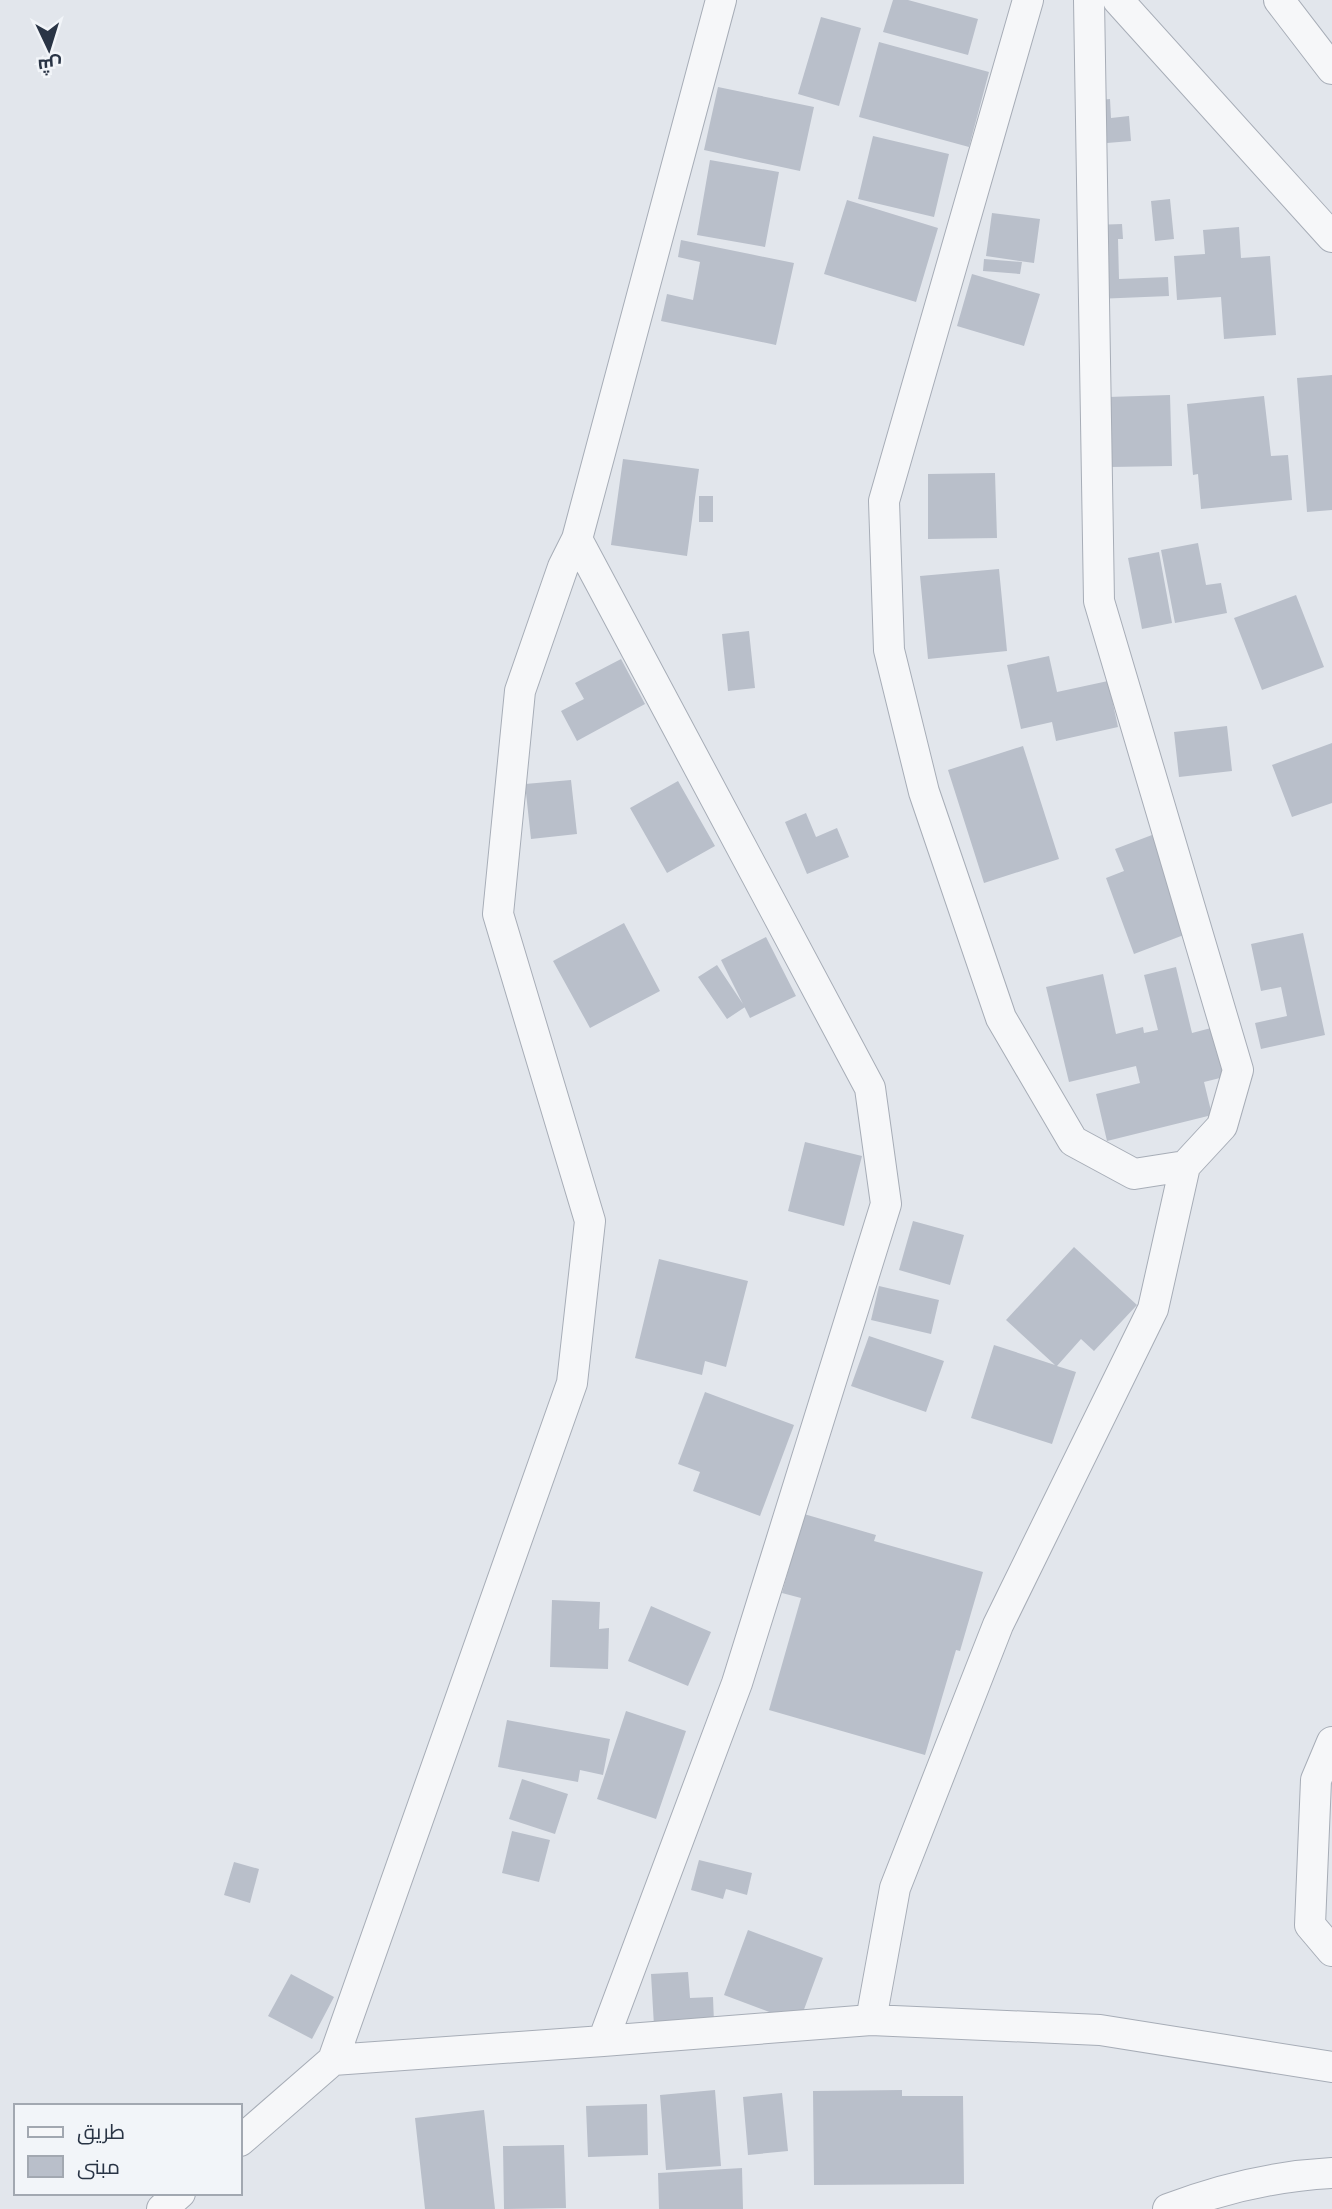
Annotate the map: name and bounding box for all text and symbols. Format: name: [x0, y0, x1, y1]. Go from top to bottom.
north arrow: [14, 14, 84, 84]
text: ش: [37, 50, 63, 79]
legend: [14, 2104, 242, 2195]
text: طريق: [77, 2117, 125, 2147]
text: مبنى: [77, 2152, 120, 2182]

